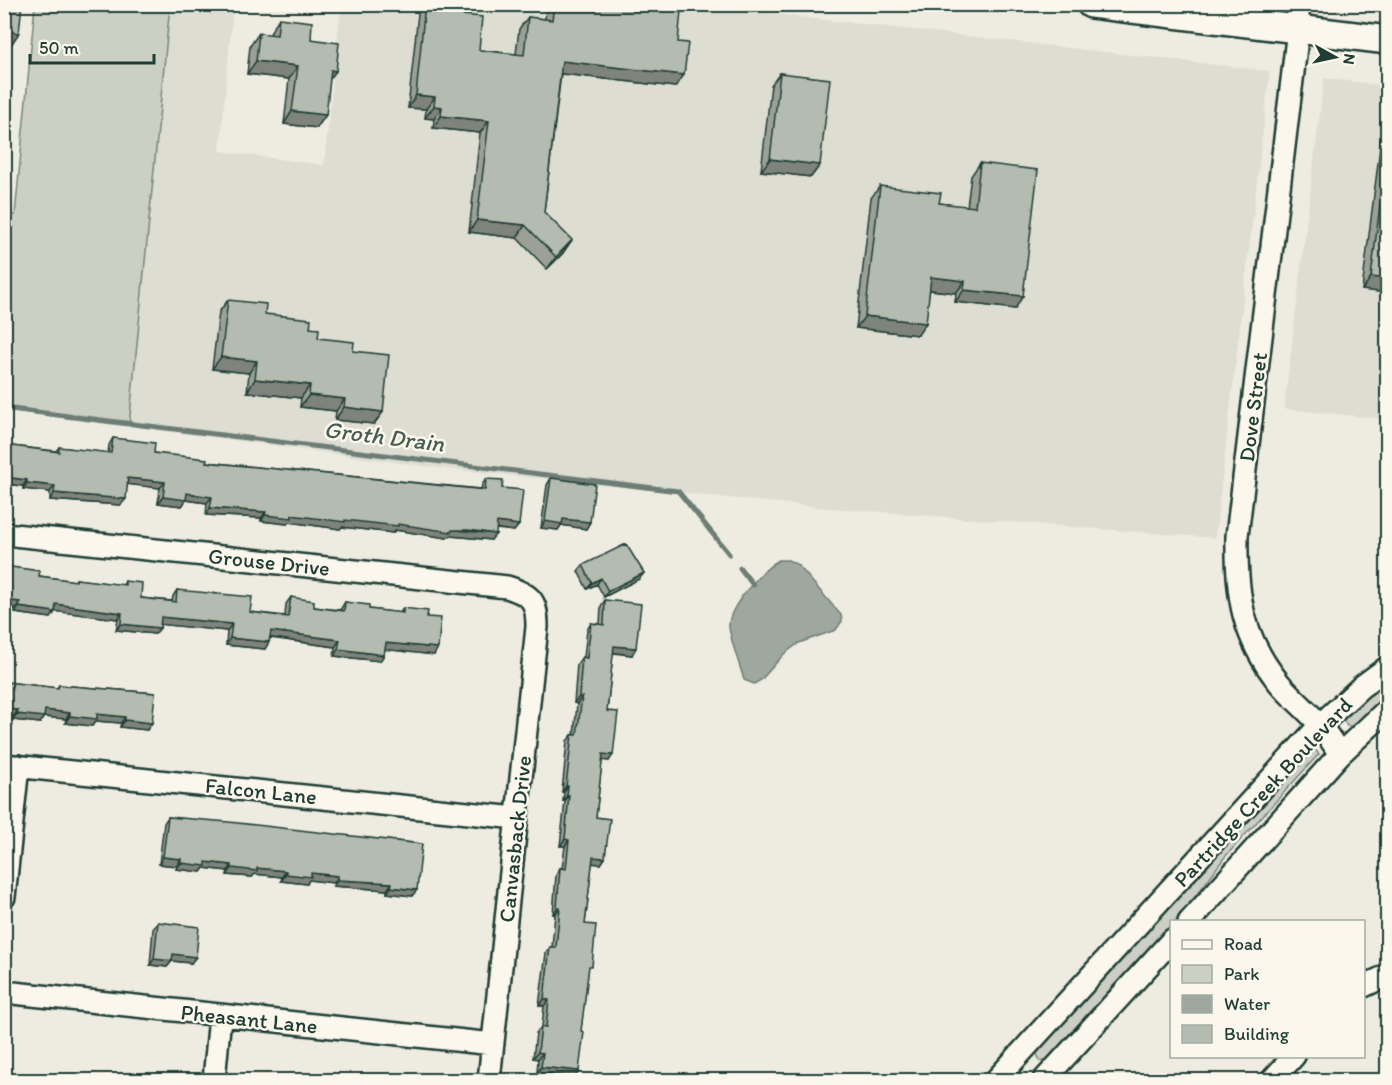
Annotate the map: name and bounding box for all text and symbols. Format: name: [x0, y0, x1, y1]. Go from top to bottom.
scale bar: [30, 27, 154, 65]
north arrow: [1305, 27, 1365, 87]
text: 50 m: [39, 37, 79, 59]
text: N: [1339, 52, 1360, 66]
street label: Dove Street: [1233, 351, 1273, 463]
water label: Groth Drain: [322, 414, 446, 458]
street label: Grouse Drive: [207, 542, 331, 582]
street label: Partridge Creek Boulevard: [1168, 691, 1358, 893]
street label: Canvasback Drive: [493, 754, 537, 924]
street label: Falcon Lane: [204, 772, 318, 810]
legend: [1170, 920, 1365, 1058]
text: Road: [1224, 933, 1263, 955]
text: Park: [1224, 963, 1259, 985]
text: Water: [1224, 993, 1270, 1015]
street label: Pheasant Lane: [179, 998, 319, 1040]
text: Building: [1224, 1023, 1290, 1045]

